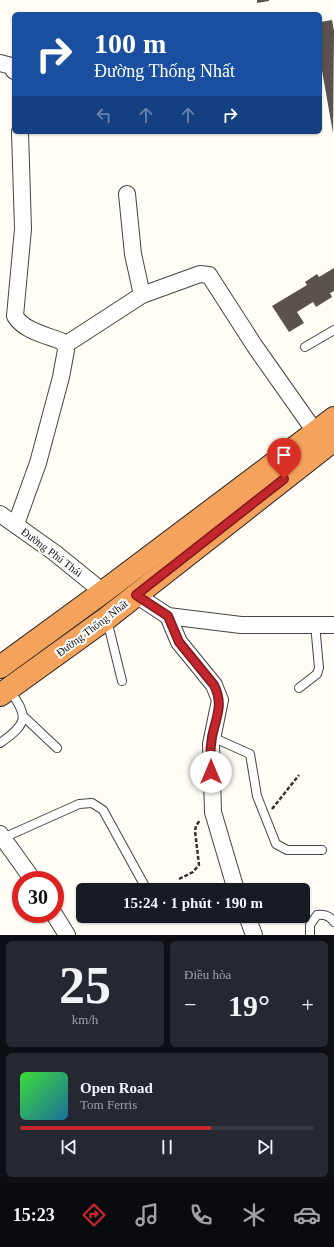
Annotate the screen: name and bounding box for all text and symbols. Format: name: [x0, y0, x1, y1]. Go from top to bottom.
icon: right: [28, 28, 80, 80]
text: 100 m: [94, 28, 166, 59]
text: Đường Thống Nhất: [94, 61, 235, 81]
icon: left: [93, 104, 115, 126]
icon: ahead: [135, 104, 157, 126]
icon: ahead: [177, 104, 199, 126]
icon: right: [219, 104, 241, 126]
pin: [267, 438, 301, 479]
icon: arrive: [273, 444, 295, 466]
street label: Đường Phú Thái: [19, 525, 85, 579]
street label: Đường Thống Nhất: [54, 597, 130, 659]
position arrow: [190, 751, 232, 793]
speed limit sign: 30: [12, 871, 64, 923]
text: 15:24 · 1 phút · 190 m: [123, 895, 263, 911]
text: 25: [59, 957, 111, 1014]
text: Điều hòa: [184, 967, 231, 982]
text: 19°: [228, 989, 270, 1022]
text: −: [184, 992, 196, 1017]
text: +: [302, 992, 314, 1017]
text: km/h: [72, 1012, 98, 1027]
text: Open Road: [80, 1080, 153, 1096]
text: Tom Ferris: [80, 1097, 137, 1112]
icon: previous: [58, 1136, 80, 1158]
icon: pause: [156, 1136, 178, 1158]
icon: next: [254, 1136, 276, 1158]
icon: directions: [80, 1201, 108, 1229]
icon: music: [133, 1201, 161, 1229]
icon: phone: [187, 1201, 215, 1229]
icon: climate: [240, 1201, 268, 1229]
icon: car: [293, 1201, 321, 1229]
text: 15:23: [13, 1205, 55, 1225]

